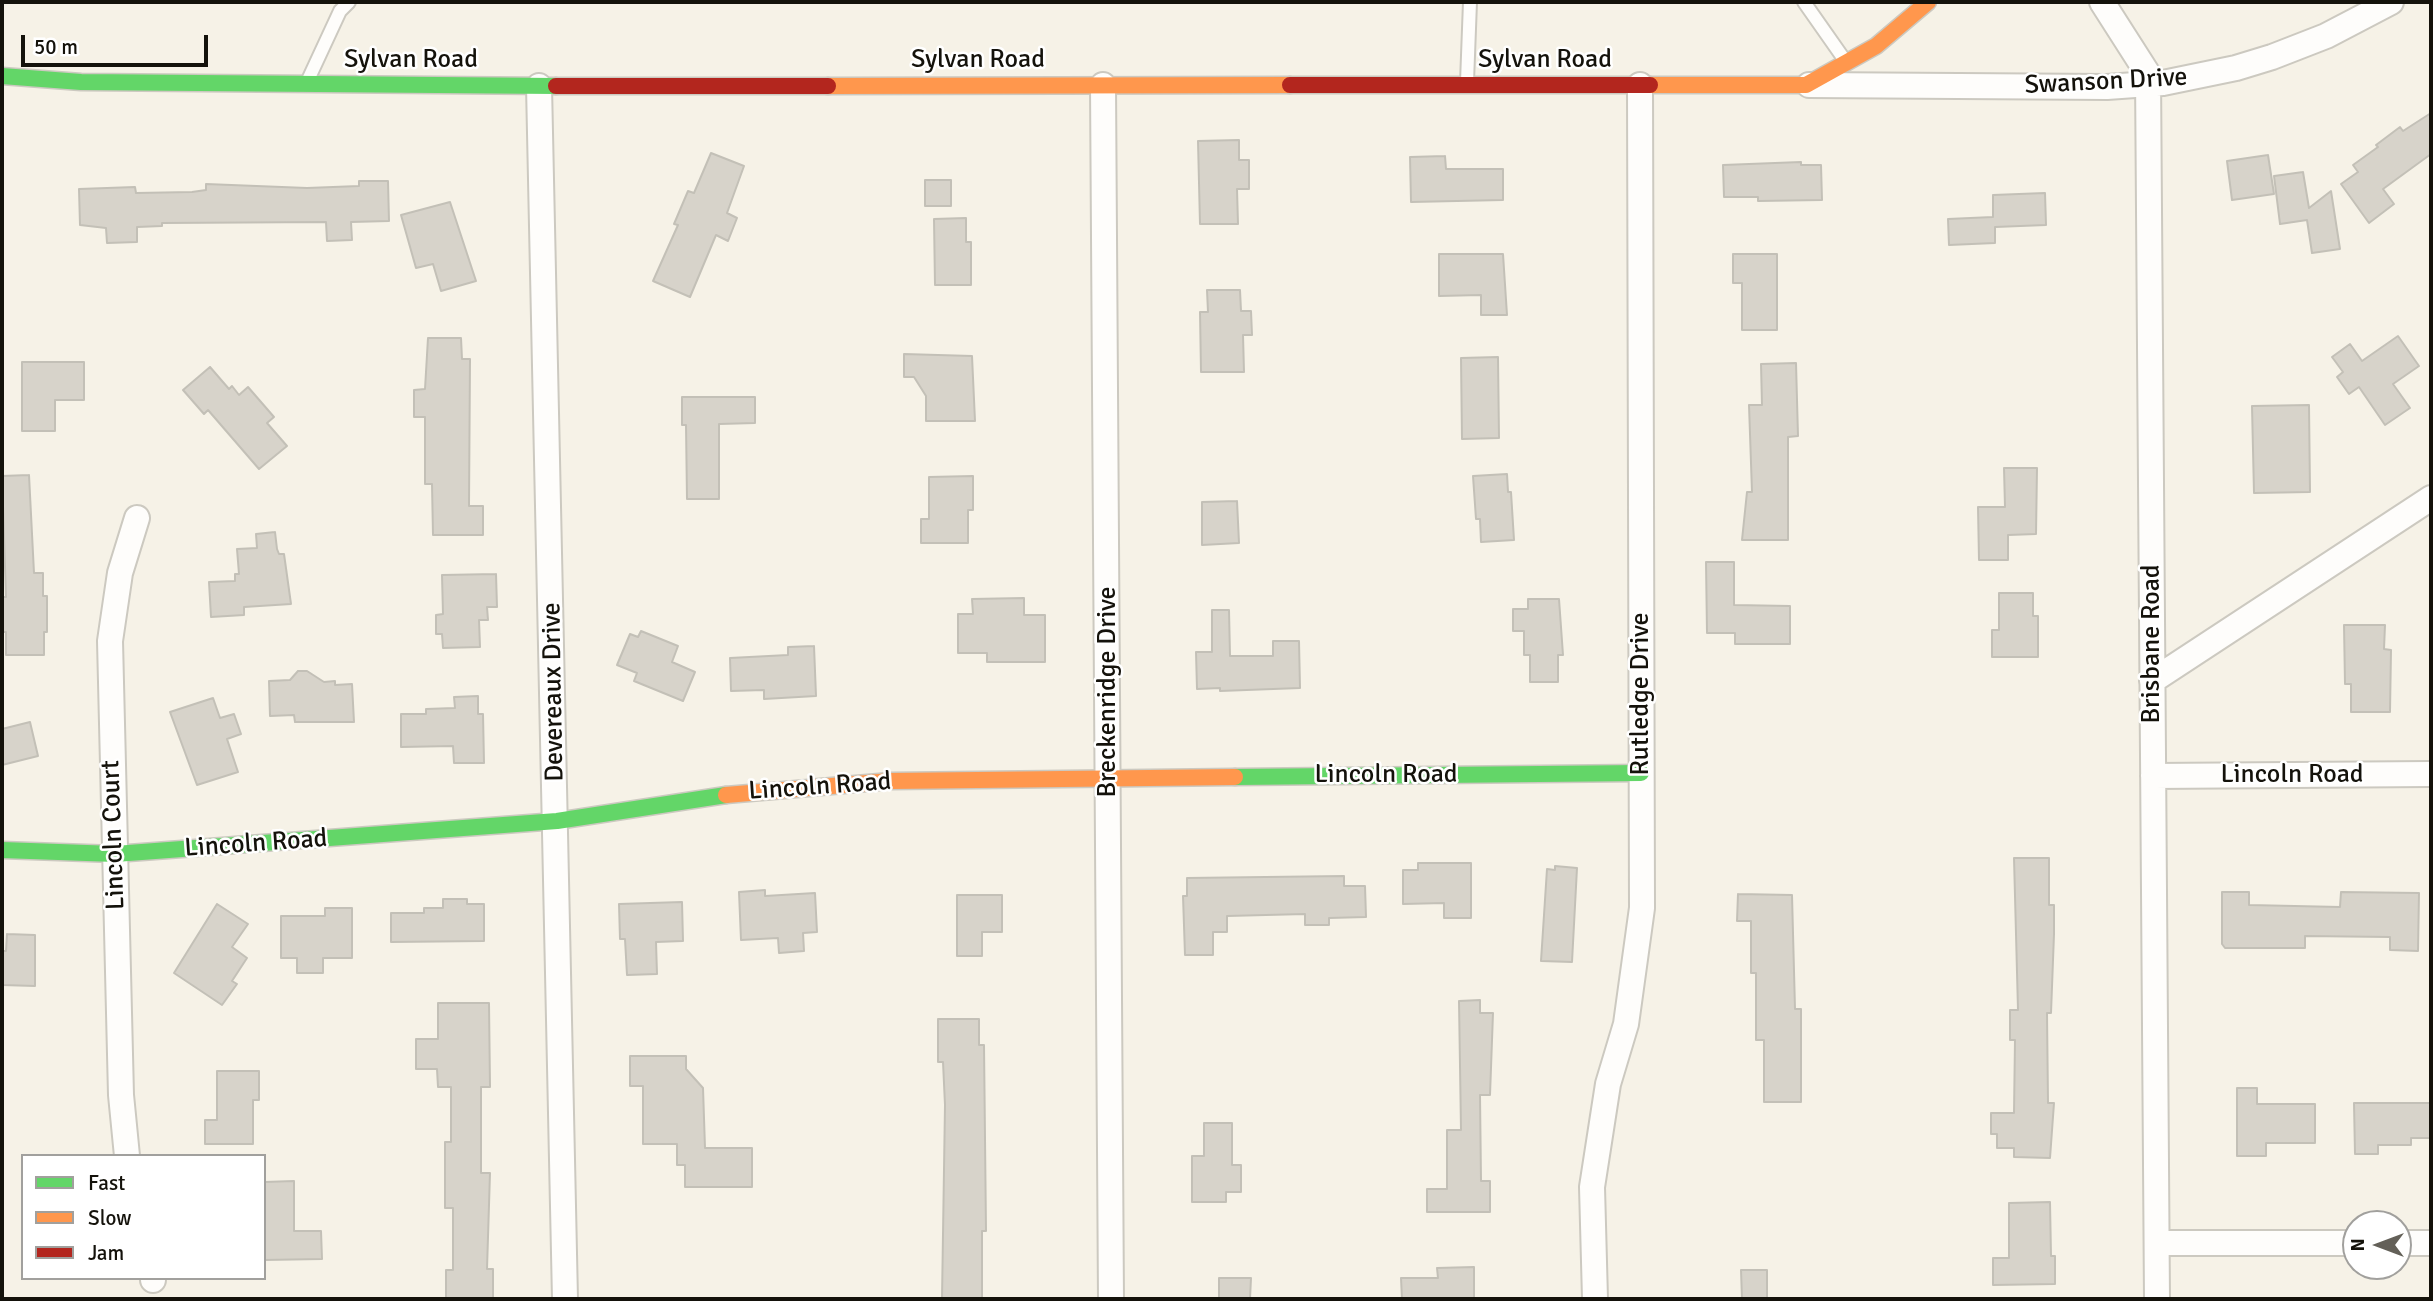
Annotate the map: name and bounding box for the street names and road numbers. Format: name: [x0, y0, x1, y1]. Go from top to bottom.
street label: Sylvan Road: [344, 44, 478, 76]
street label: Sylvan Road: [911, 44, 1045, 76]
street label: Sylvan Road: [1478, 44, 1612, 76]
street label: Swanson Drive: [2024, 62, 2188, 102]
street label: Brisbane Road: [2136, 564, 2168, 724]
street label: Breckenridge Drive: [1092, 587, 1124, 797]
street label: Devereaux Drive: [537, 602, 571, 782]
street label: Rutledge Drive: [1625, 612, 1657, 776]
street label: Lincoln Road: [1314, 759, 1458, 791]
street label: Lincoln Road: [2220, 759, 2364, 791]
street label: Lincoln Court: [96, 760, 132, 910]
street label: Lincoln Road: [748, 766, 892, 808]
street label: Lincoln Road: [184, 823, 328, 865]

